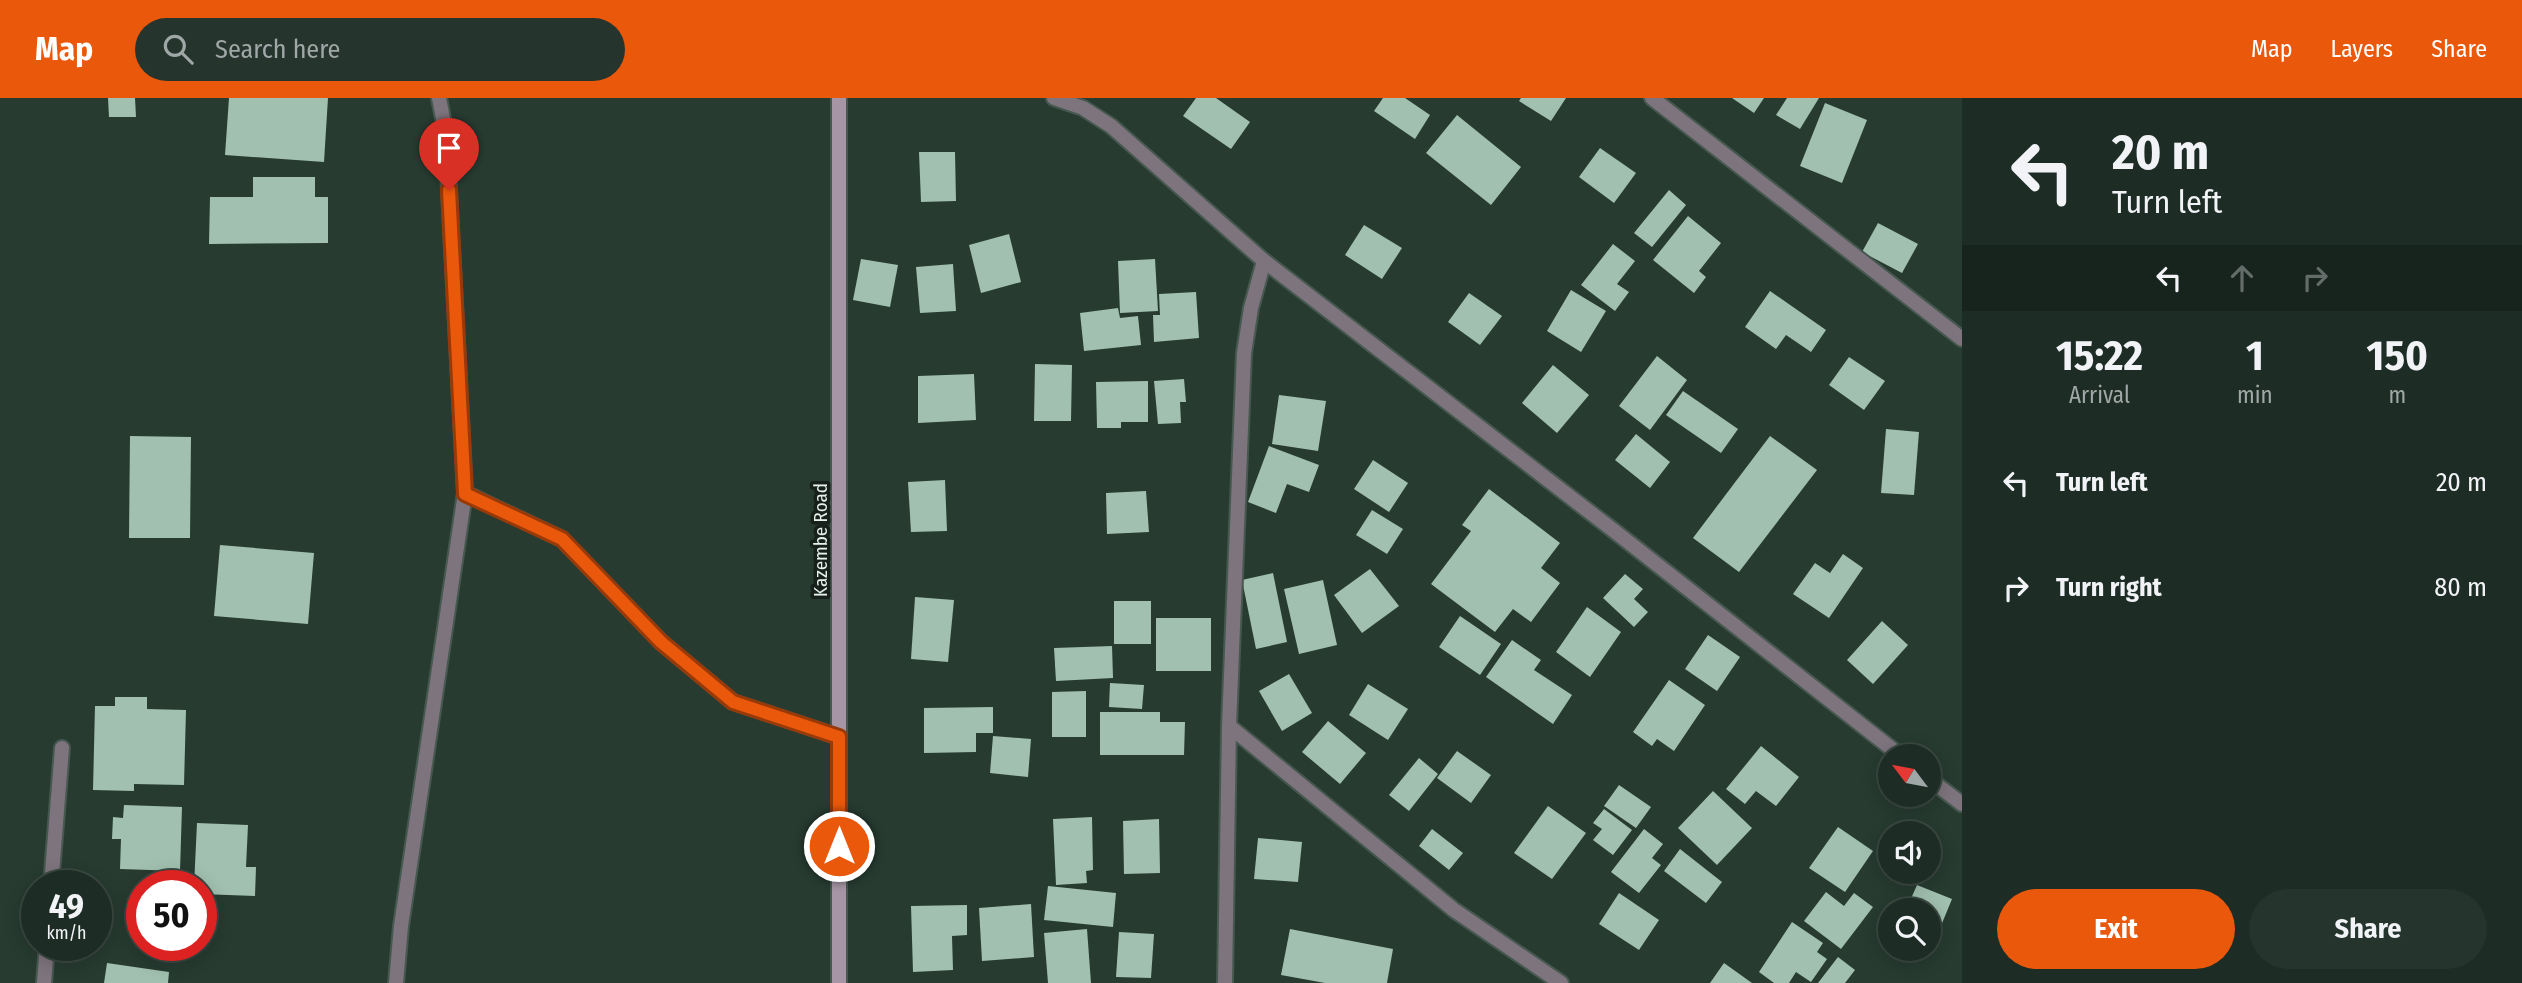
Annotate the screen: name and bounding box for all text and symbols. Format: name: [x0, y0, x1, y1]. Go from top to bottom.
search box: [135, 18, 625, 81]
text: Map: [35, 29, 93, 69]
icon: search: [159, 30, 197, 68]
text: Search here: [215, 34, 340, 65]
text: Map: [2251, 35, 2293, 63]
text: Layers: [2331, 35, 2393, 63]
text: Share: [2431, 35, 2487, 63]
pin: [419, 118, 479, 190]
text: 20 m: [2112, 123, 2209, 182]
icon: left: [1997, 126, 2088, 217]
icon: arrive: [430, 129, 468, 167]
text: Turn left: [2112, 183, 2222, 221]
icon: left: [2150, 259, 2188, 297]
icon: ahead: [2223, 259, 2261, 297]
icon: right: [2296, 259, 2334, 297]
text: 15:22: [2056, 331, 2143, 381]
text: 1: [2246, 331, 2264, 381]
text: 150: [2367, 331, 2428, 381]
text: Arrival: [2069, 381, 2130, 409]
text: min: [2237, 381, 2273, 409]
text: m: [2388, 381, 2406, 409]
icon: left: [1997, 464, 2035, 502]
text: Turn left: [2056, 467, 2148, 498]
text: 20 m: [2436, 467, 2487, 498]
street label: Kazembe Road: [809, 483, 832, 597]
icon: right: [1997, 569, 2035, 607]
text: Turn right: [2056, 572, 2162, 603]
text: 80 m: [2434, 572, 2487, 603]
north arrow: [1878, 744, 1941, 807]
map controls: [1878, 744, 1941, 961]
position arrow: [802, 809, 876, 883]
button: sound: [1878, 821, 1941, 884]
speed limit sign: 50: [126, 870, 217, 961]
text: 49: [49, 885, 84, 927]
button: Exit: [1997, 889, 2235, 969]
button: Share: [2249, 889, 2487, 969]
button: search: [1878, 898, 1941, 961]
text: km/h: [46, 922, 87, 944]

